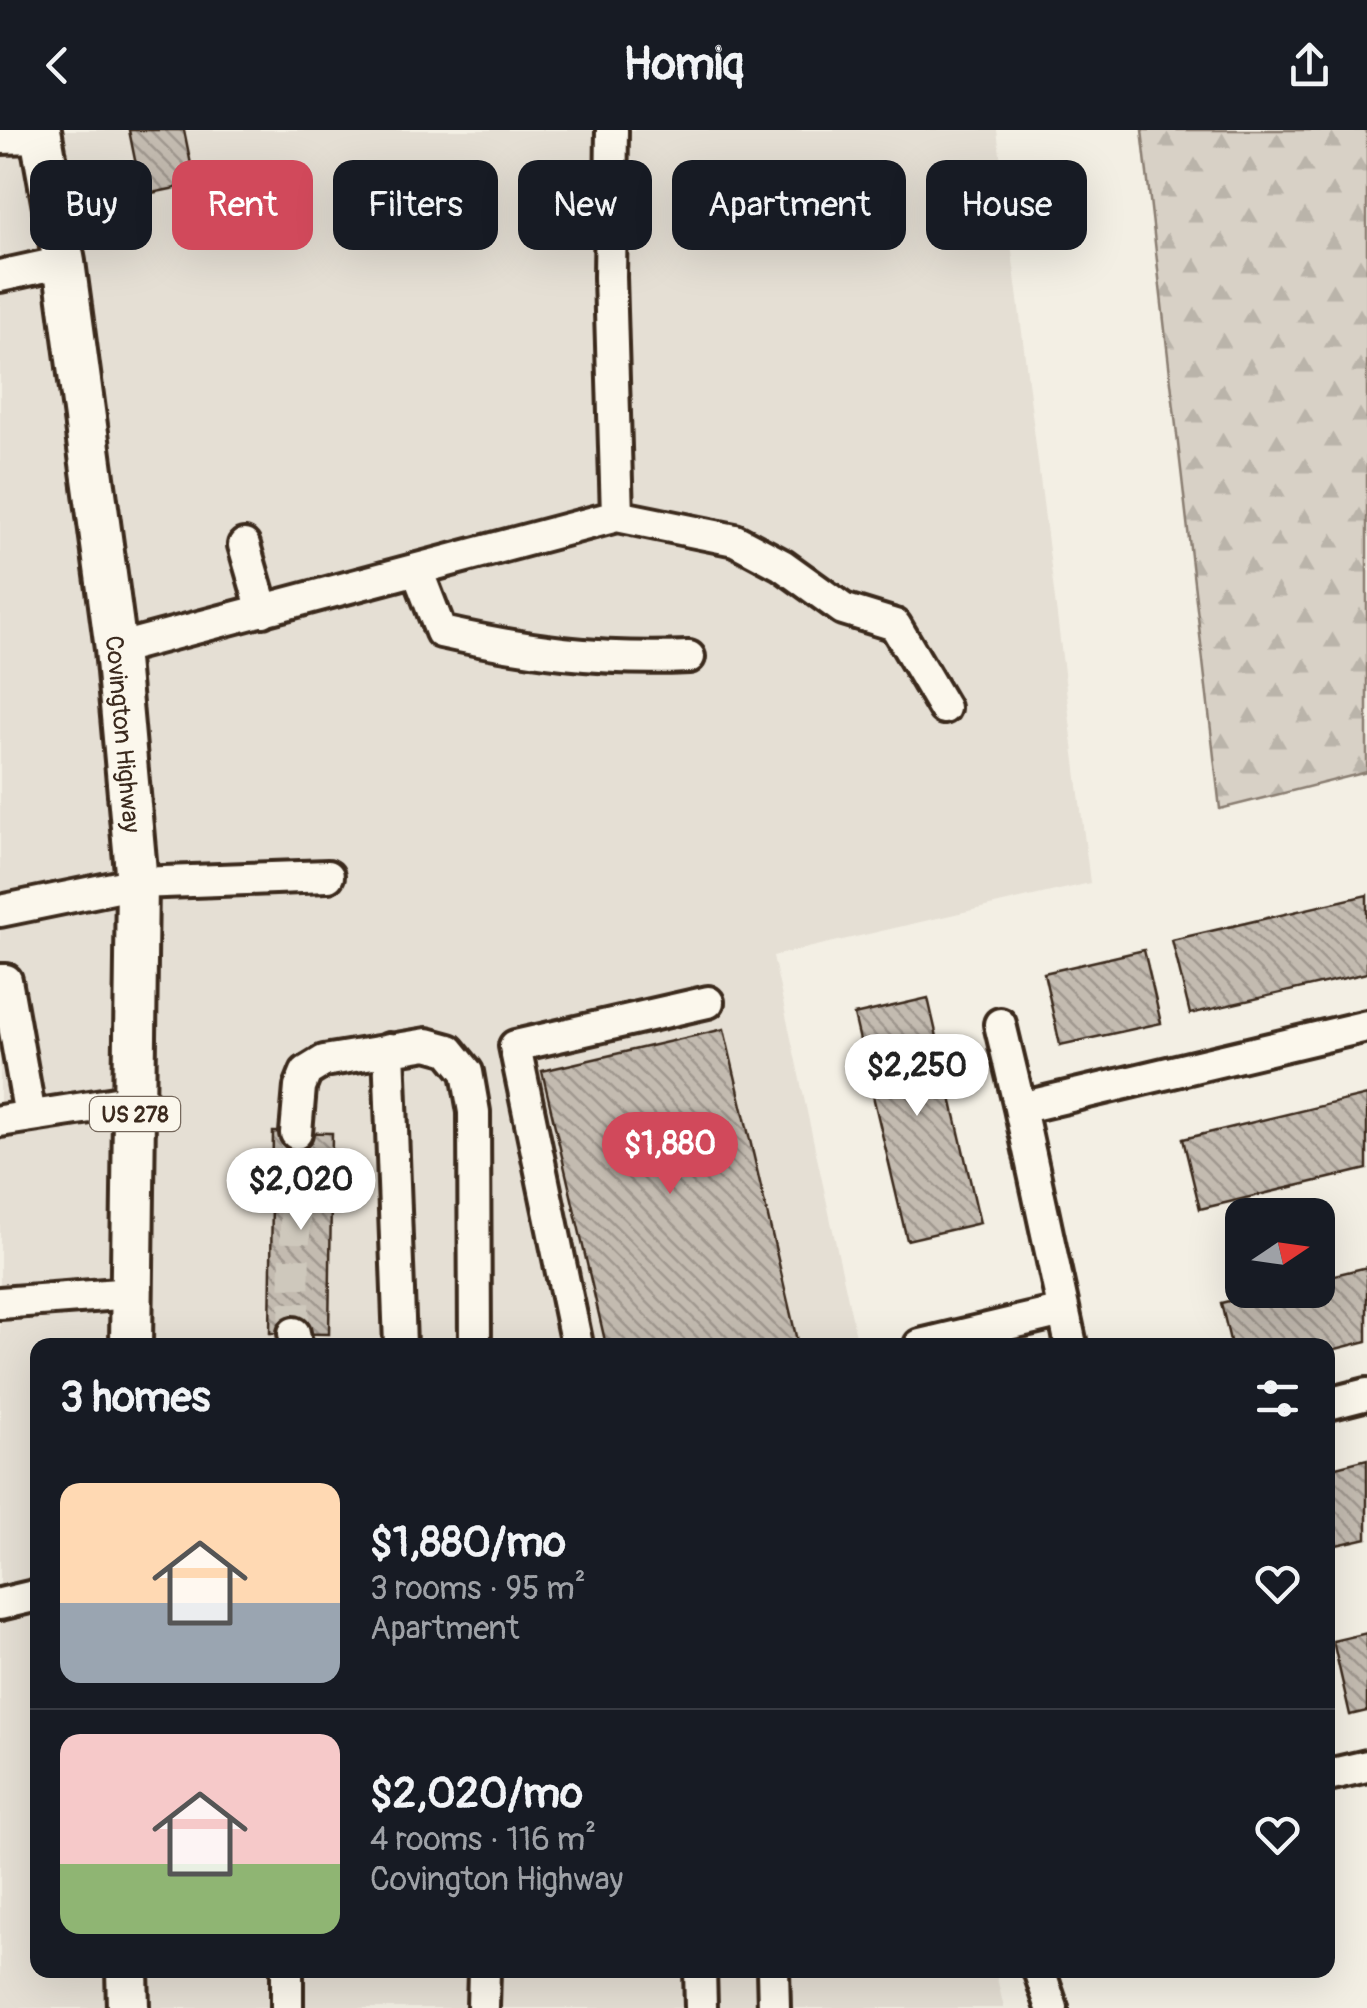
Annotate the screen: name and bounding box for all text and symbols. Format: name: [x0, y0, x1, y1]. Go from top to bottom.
text: Homiq: [623, 37, 744, 93]
icon: back: [30, 38, 85, 93]
icon: share: [1282, 38, 1337, 93]
chip: Buy: [30, 160, 152, 250]
chip: Rent: [172, 160, 313, 250]
chip: Filters: [333, 160, 498, 250]
chip: New: [518, 160, 652, 250]
chip: Apartment: [672, 160, 906, 250]
chip: House: [926, 160, 1087, 250]
street label: Covington Highway: [97, 634, 146, 834]
pin: $2,250: [836, 1034, 998, 1119]
text: $2,250: [867, 1046, 967, 1086]
road number: US 278: [90, 1097, 180, 1131]
pin: $1,880: [589, 1112, 751, 1197]
text: $1,880: [624, 1124, 716, 1164]
pin: $2,020: [220, 1148, 382, 1233]
text: $2,020: [249, 1160, 353, 1200]
north arrow: [1225, 1198, 1335, 1308]
map controls: [1225, 1198, 1335, 1308]
icon: filters: [1250, 1371, 1305, 1426]
text: 3 homes: [60, 1372, 210, 1424]
text: $1,880/mo: [370, 1517, 566, 1569]
icon: home: [140, 1523, 260, 1643]
icon: heart: [1250, 1556, 1305, 1611]
text: 3 rooms · 95 m²: [370, 1569, 586, 1609]
text: Apartment: [370, 1609, 519, 1649]
text: $2,020/mo: [370, 1768, 583, 1820]
icon: home: [140, 1774, 260, 1894]
icon: heart: [1250, 1807, 1305, 1862]
text: 4 rooms · 116 m²: [370, 1820, 596, 1860]
text: Covington Highway: [370, 1860, 623, 1900]

